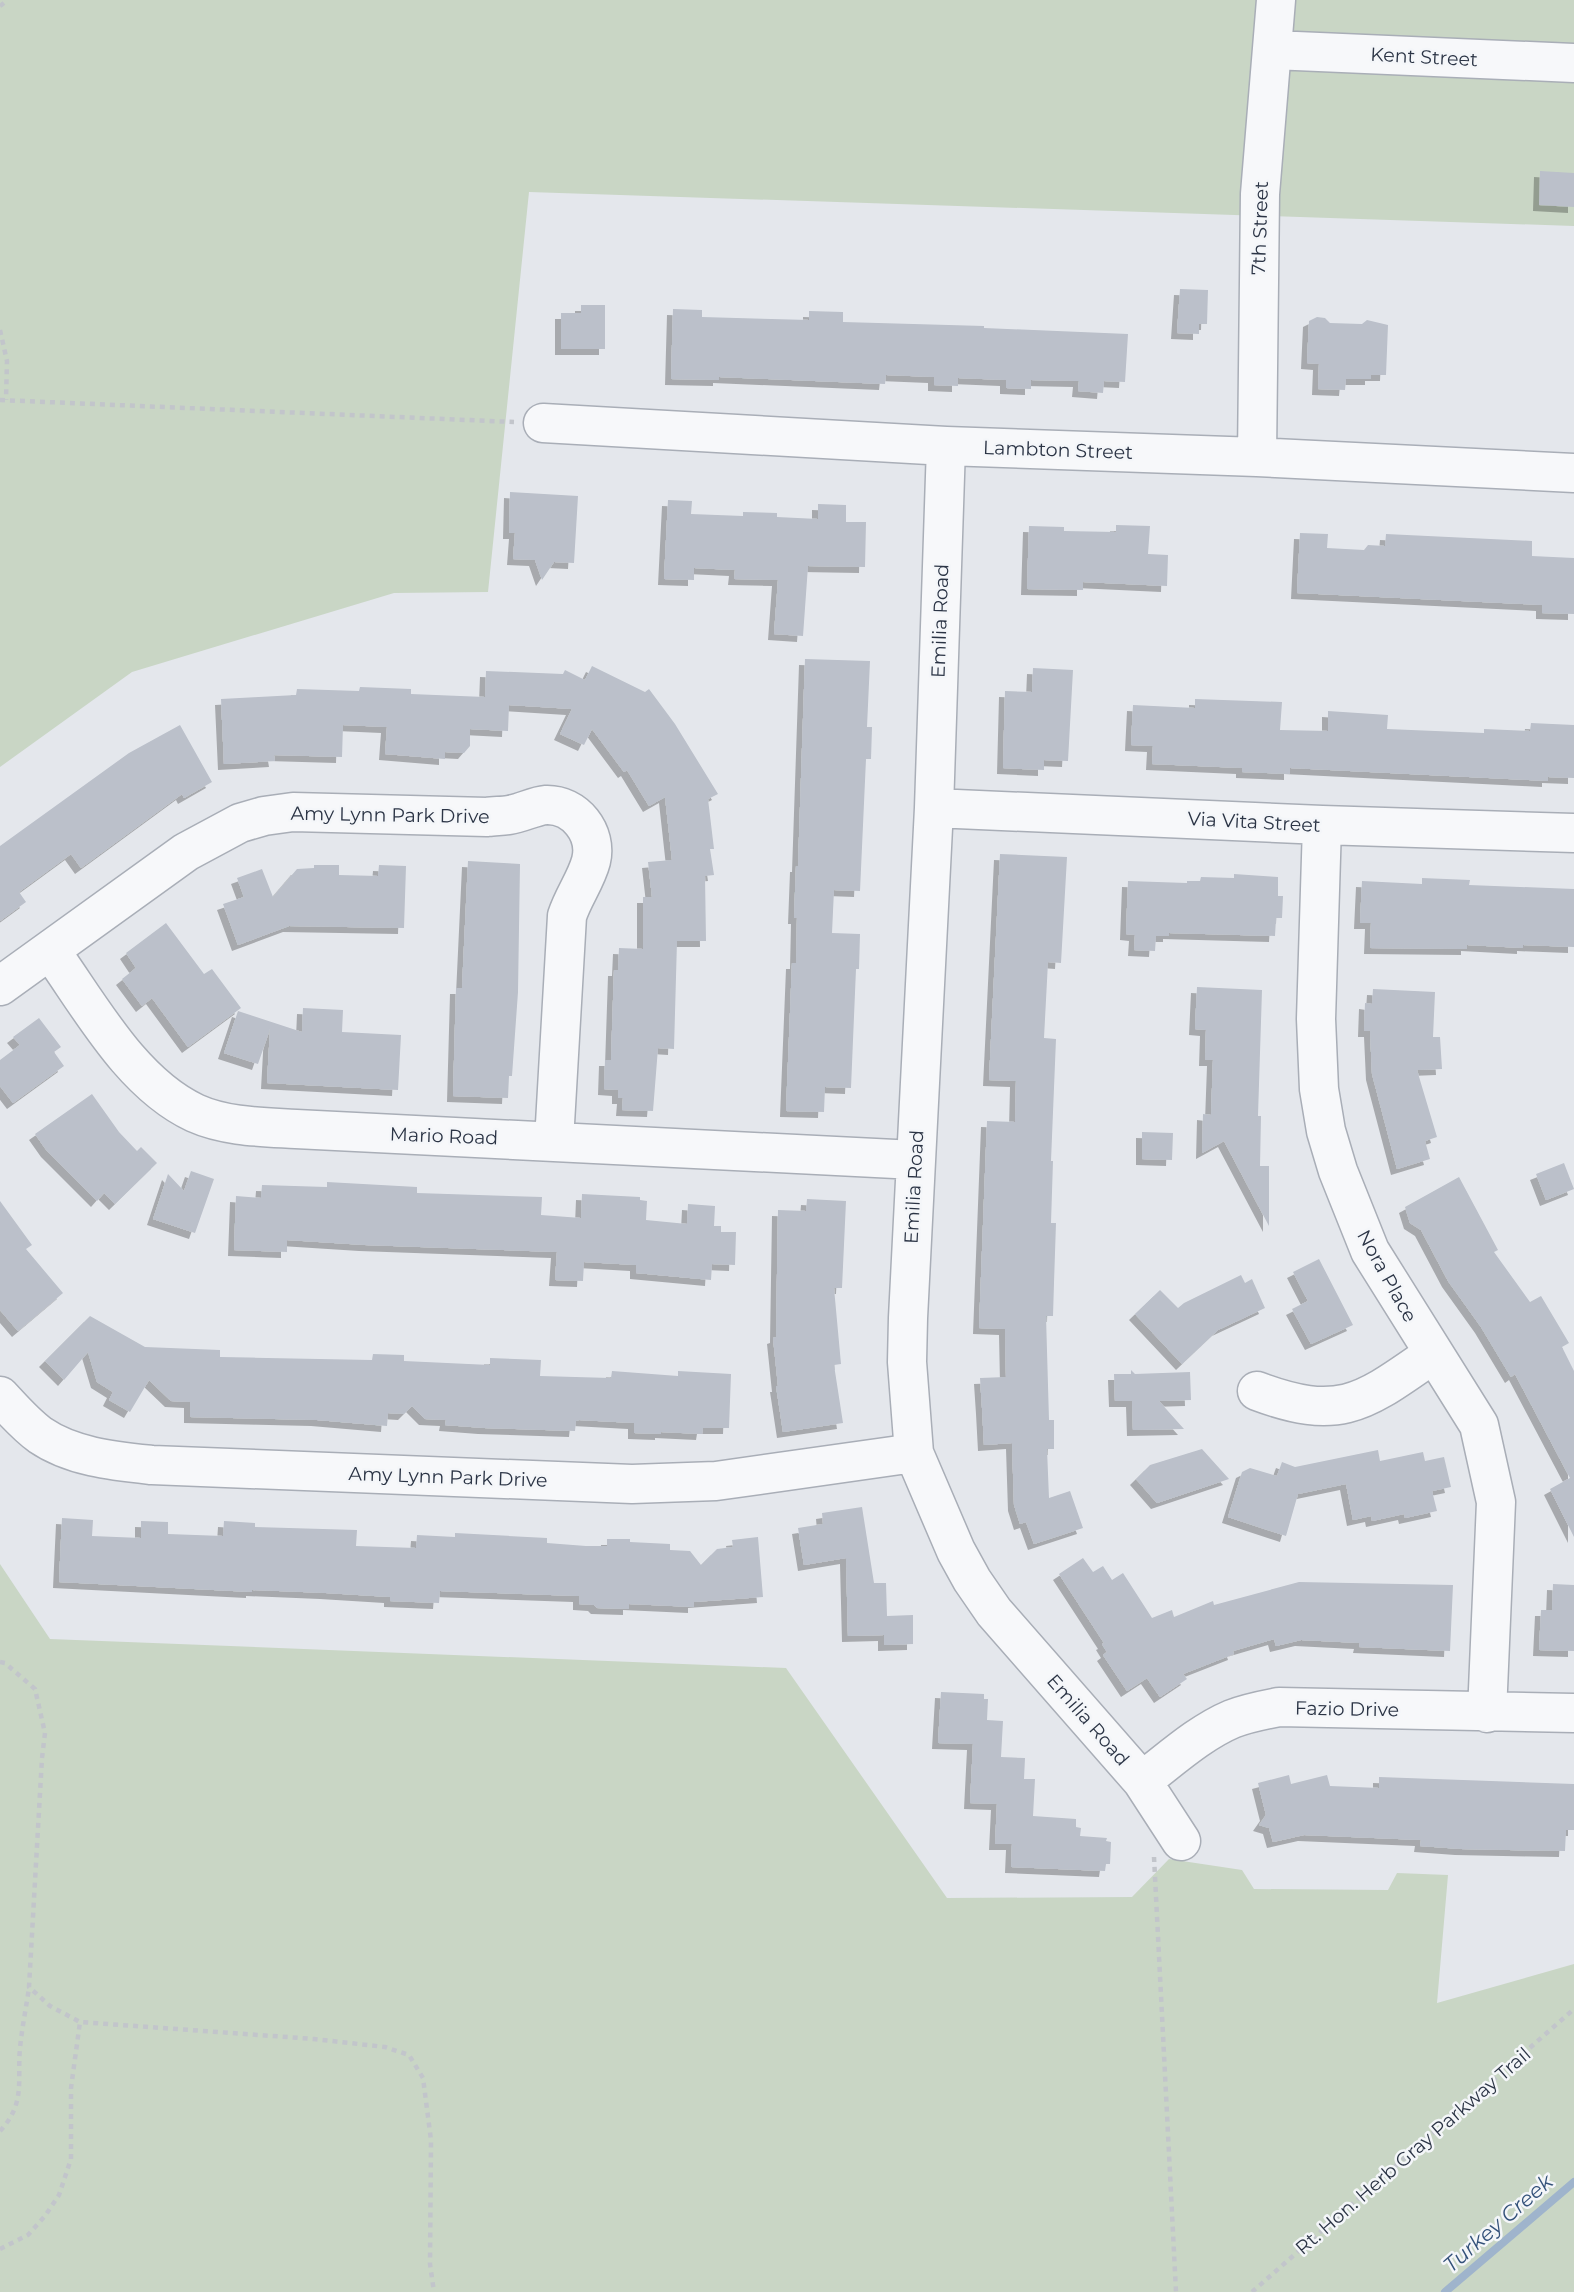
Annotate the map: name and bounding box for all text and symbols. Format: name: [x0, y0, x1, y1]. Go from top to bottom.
street label: Kent Street: [1370, 43, 1479, 71]
street label: 7th Street: [1247, 180, 1273, 275]
street label: Lambton Street: [983, 436, 1134, 464]
street label: Emilia Road: [927, 564, 953, 678]
street label: Amy Lynn Park Drive: [290, 802, 490, 828]
street label: Via Vita Street: [1187, 807, 1321, 837]
street label: Mario Road: [389, 1123, 499, 1149]
street label: Emilia Road: [900, 1129, 928, 1245]
street label: Nora Place: [1352, 1226, 1422, 1326]
street label: Amy Lynn Park Drive: [348, 1462, 548, 1492]
street label: Emilia Road: [1042, 1669, 1134, 1771]
street label: Fazio Drive: [1295, 1697, 1399, 1721]
street label: Rt. Hon. Herb Gray Parkway Trail: [1291, 2043, 1535, 2259]
water label: Turkey Creek: [1438, 2168, 1559, 2277]

